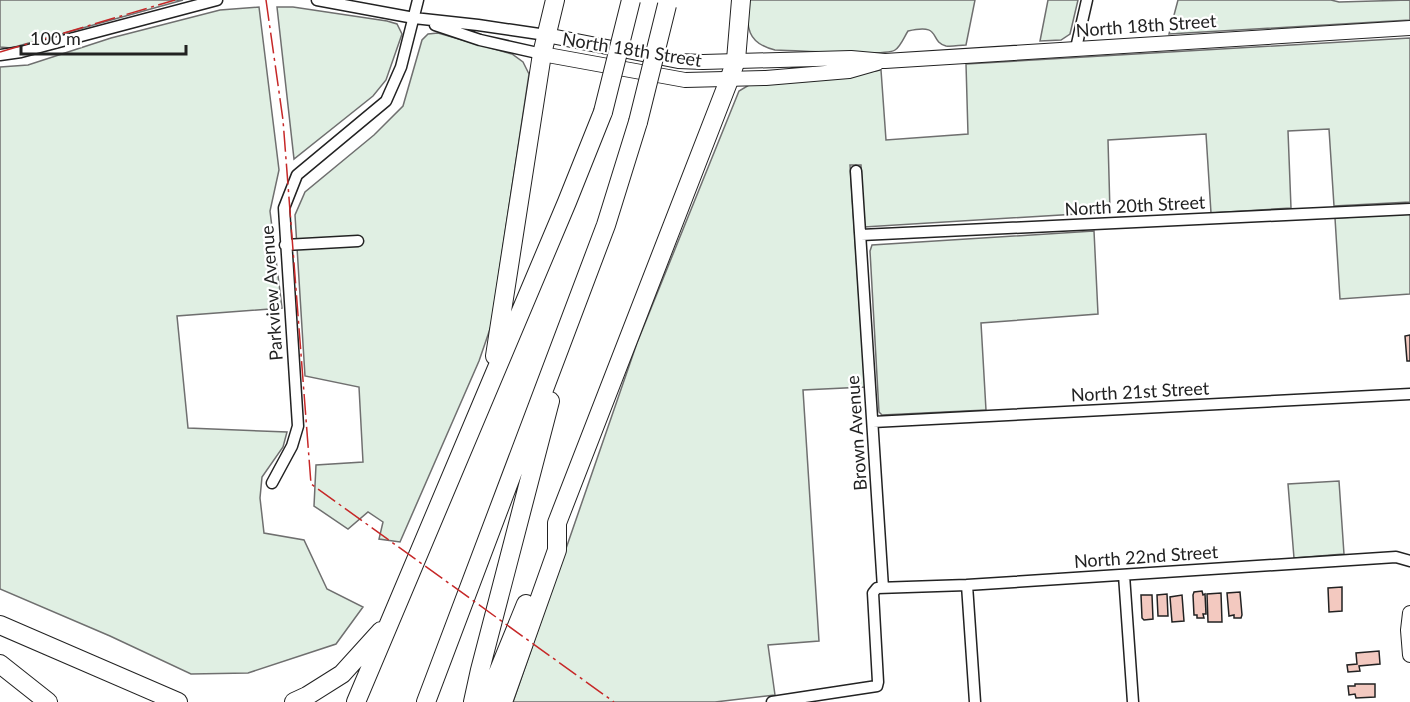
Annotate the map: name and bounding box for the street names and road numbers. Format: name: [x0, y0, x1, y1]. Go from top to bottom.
street label: North 18th Street: [1075, 9, 1217, 41]
street label: North 18th Street: [561, 27, 704, 71]
street label: North 20th Street: [1064, 190, 1206, 220]
street label: Parkview Avenue: [255, 225, 287, 361]
street label: Brown Avenue: [841, 375, 871, 491]
street label: North 21st Street: [1070, 376, 1210, 406]
street label: North 22nd Street: [1073, 540, 1219, 572]

